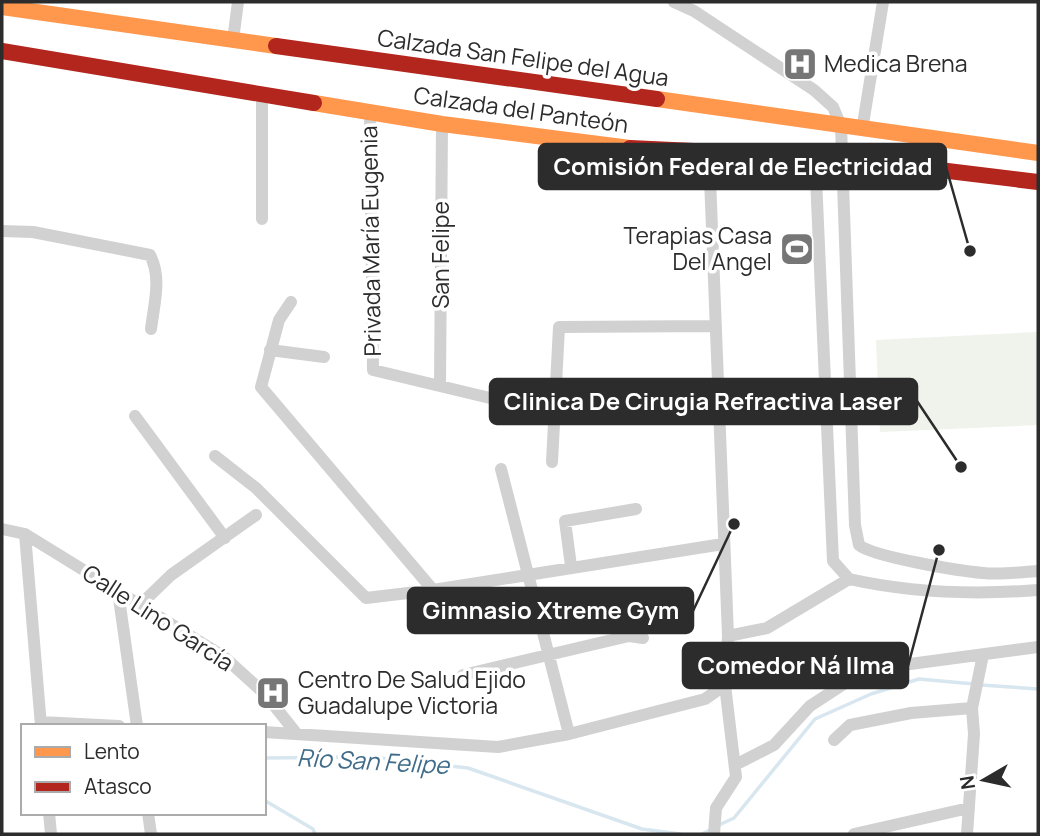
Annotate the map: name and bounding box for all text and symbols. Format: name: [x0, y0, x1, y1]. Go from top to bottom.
street label: Calzada San Felipe del Agua: [375, 21, 671, 93]
hospital icon: Medica Brena: [781, 45, 819, 83]
place label: Medica Brena: [824, 47, 968, 79]
street label: Calzada del Panteón: [412, 78, 630, 140]
street label: Privada María Eugenia: [352, 125, 388, 357]
callout: Comisión Federal de Electricidad: [539, 144, 946, 189]
text: Comisión Federal de Electricidad: [553, 149, 933, 182]
street label: San Felipe: [424, 201, 456, 309]
place label: Terapias Casa Del Angel: [624, 219, 772, 277]
sports icon: Terapias Casa Del Angel: [778, 230, 816, 268]
callout: Clinica De Cirugia Refractiva Laser: [490, 379, 917, 424]
text: Clinica De Cirugia Refractiva Laser: [504, 384, 902, 417]
street label: Calle Lino García: [77, 556, 240, 678]
callout: Gimnasio Xtreme Gym: [408, 588, 693, 633]
text: Gimnasio Xtreme Gym: [423, 593, 679, 626]
callout: Comedor Ná Ilma: [683, 643, 908, 688]
text: Comedor Ná Ilma: [697, 648, 895, 681]
place label: Centro De Salud Ejido Guadalupe Victoria: [298, 663, 526, 721]
hospital icon: Centro De Salud Ejido Guadalupe Victoria: [254, 674, 292, 712]
legend: [21, 724, 266, 815]
text: Lento: [84, 737, 140, 765]
water label: Río San Felipe: [296, 740, 452, 781]
north arrow: [949, 745, 1019, 815]
text: Atasco: [84, 772, 152, 800]
text: N: [953, 774, 981, 791]

